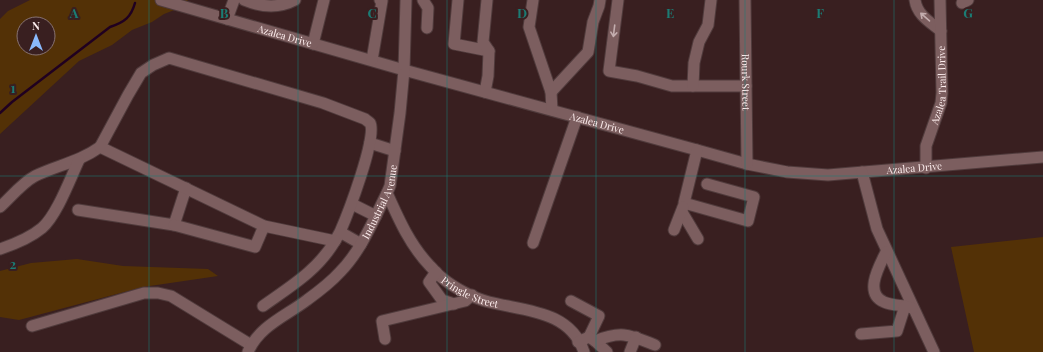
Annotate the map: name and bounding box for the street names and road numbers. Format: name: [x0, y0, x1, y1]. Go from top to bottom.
street label: Azalea Drive: [255, 21, 314, 50]
street label: Azalea Trail Drive: [927, 46, 949, 127]
street label: Rourk Street: [739, 54, 753, 111]
street label: Azalea Drive: [567, 108, 626, 137]
street label: Azalea Drive: [885, 158, 943, 177]
street label: Industrial Avenue: [358, 164, 400, 241]
street label: Pringle Street: [439, 273, 500, 311]

